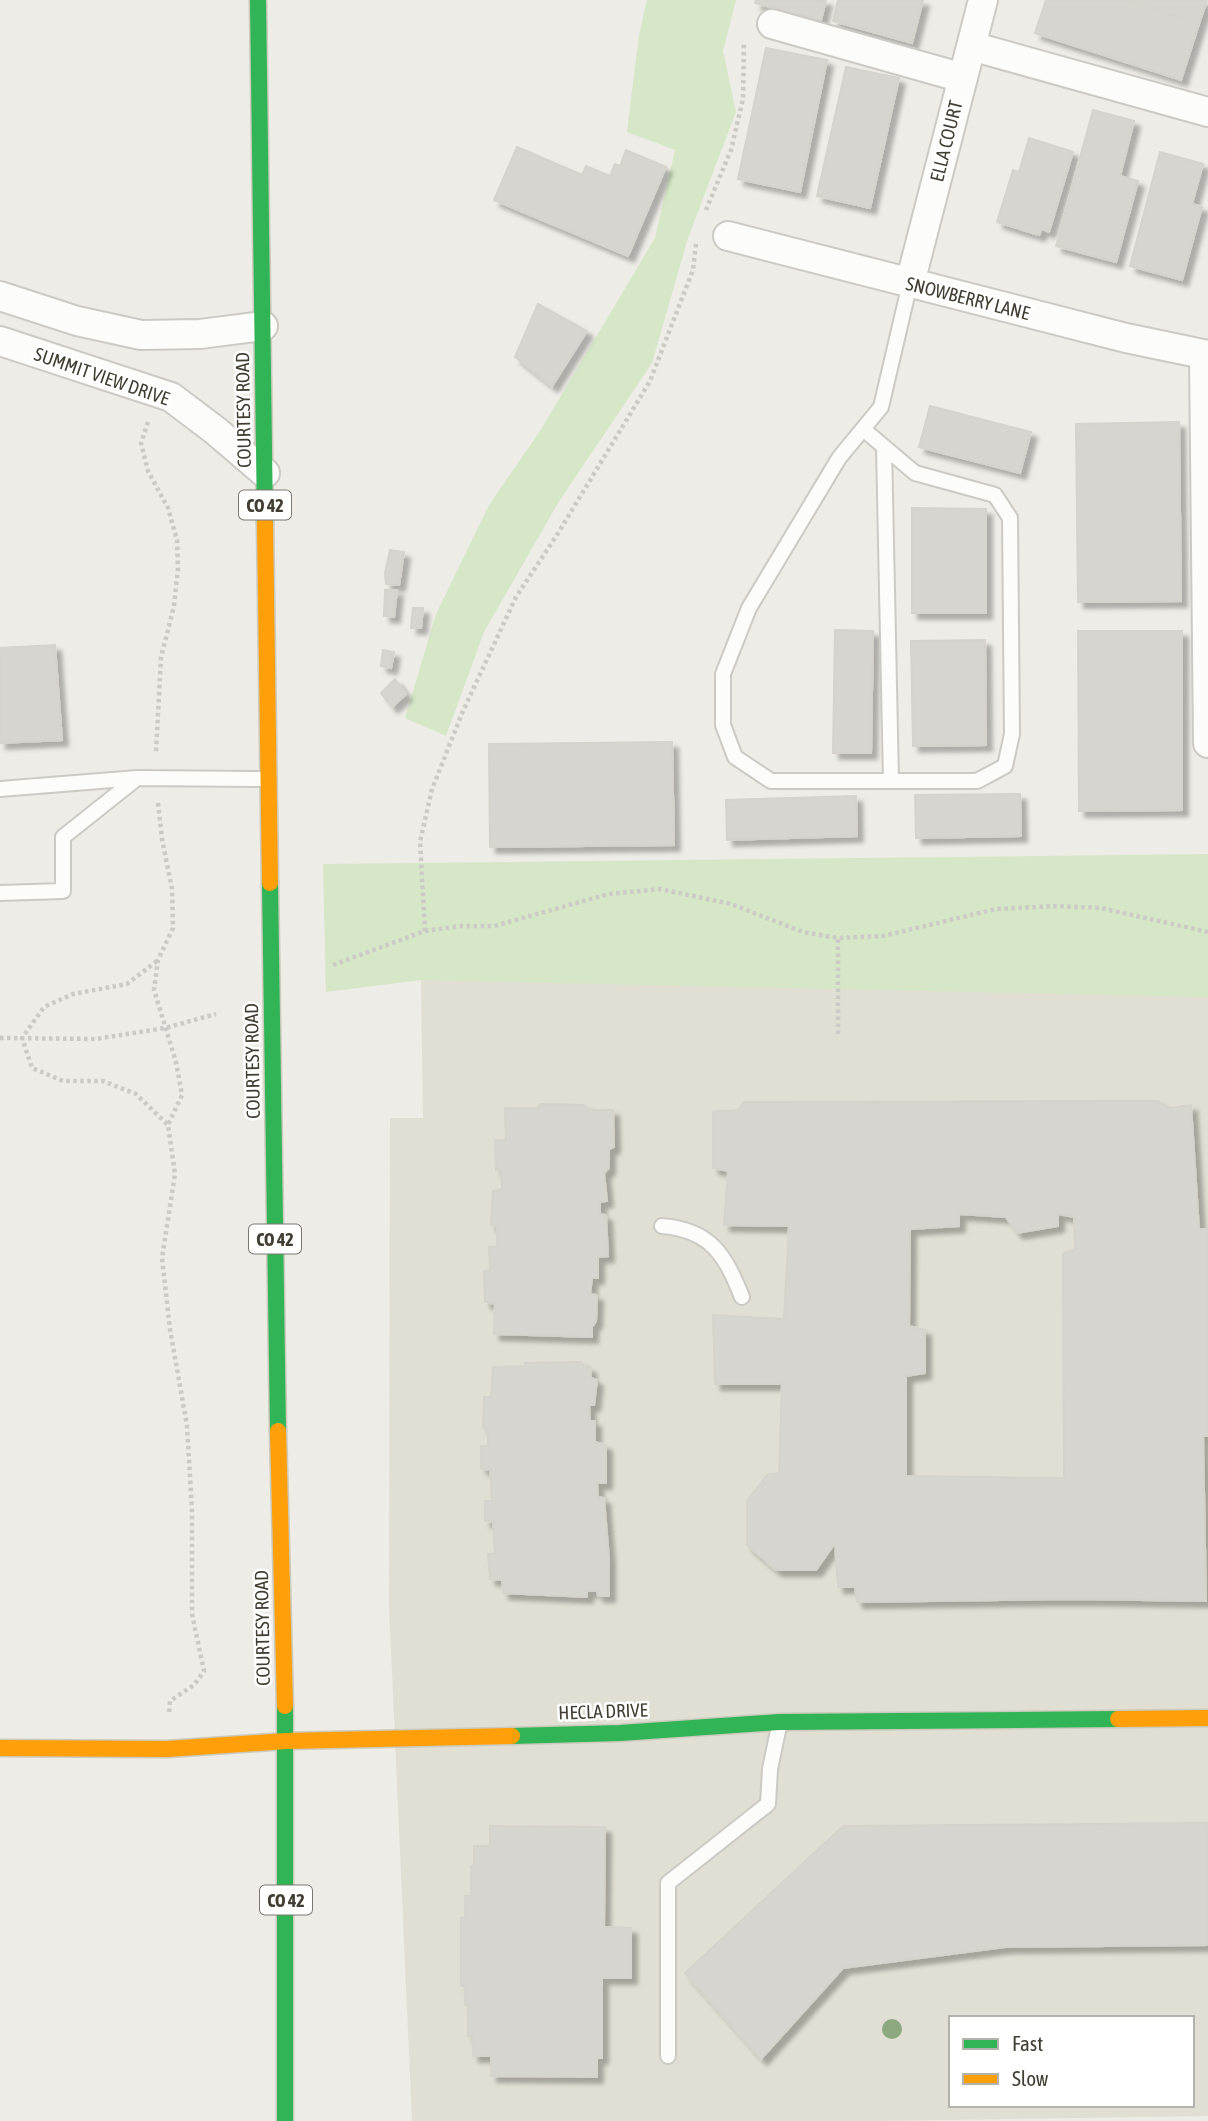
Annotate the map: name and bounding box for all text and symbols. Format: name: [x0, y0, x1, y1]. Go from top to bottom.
street label: ELLA COURT: [925, 97, 967, 184]
street label: SNOWBERRY LANE: [904, 272, 1032, 324]
street label: SUMMIT VIEW DRIVE: [32, 343, 172, 409]
street label: COURTESY ROAD: [231, 352, 255, 468]
road number: CO 42: [239, 490, 291, 520]
street label: COURTESY ROAD: [240, 1003, 264, 1119]
road number: CO 42: [249, 1224, 301, 1254]
street label: COURTESY ROAD: [250, 1570, 274, 1686]
street label: HECLA DRIVE: [558, 1698, 648, 1724]
road number: CO 42: [260, 1886, 312, 1914]
legend: [949, 2016, 1194, 2107]
text: Fast: [1012, 2031, 1043, 2055]
text: Slow: [1012, 2066, 1049, 2090]

